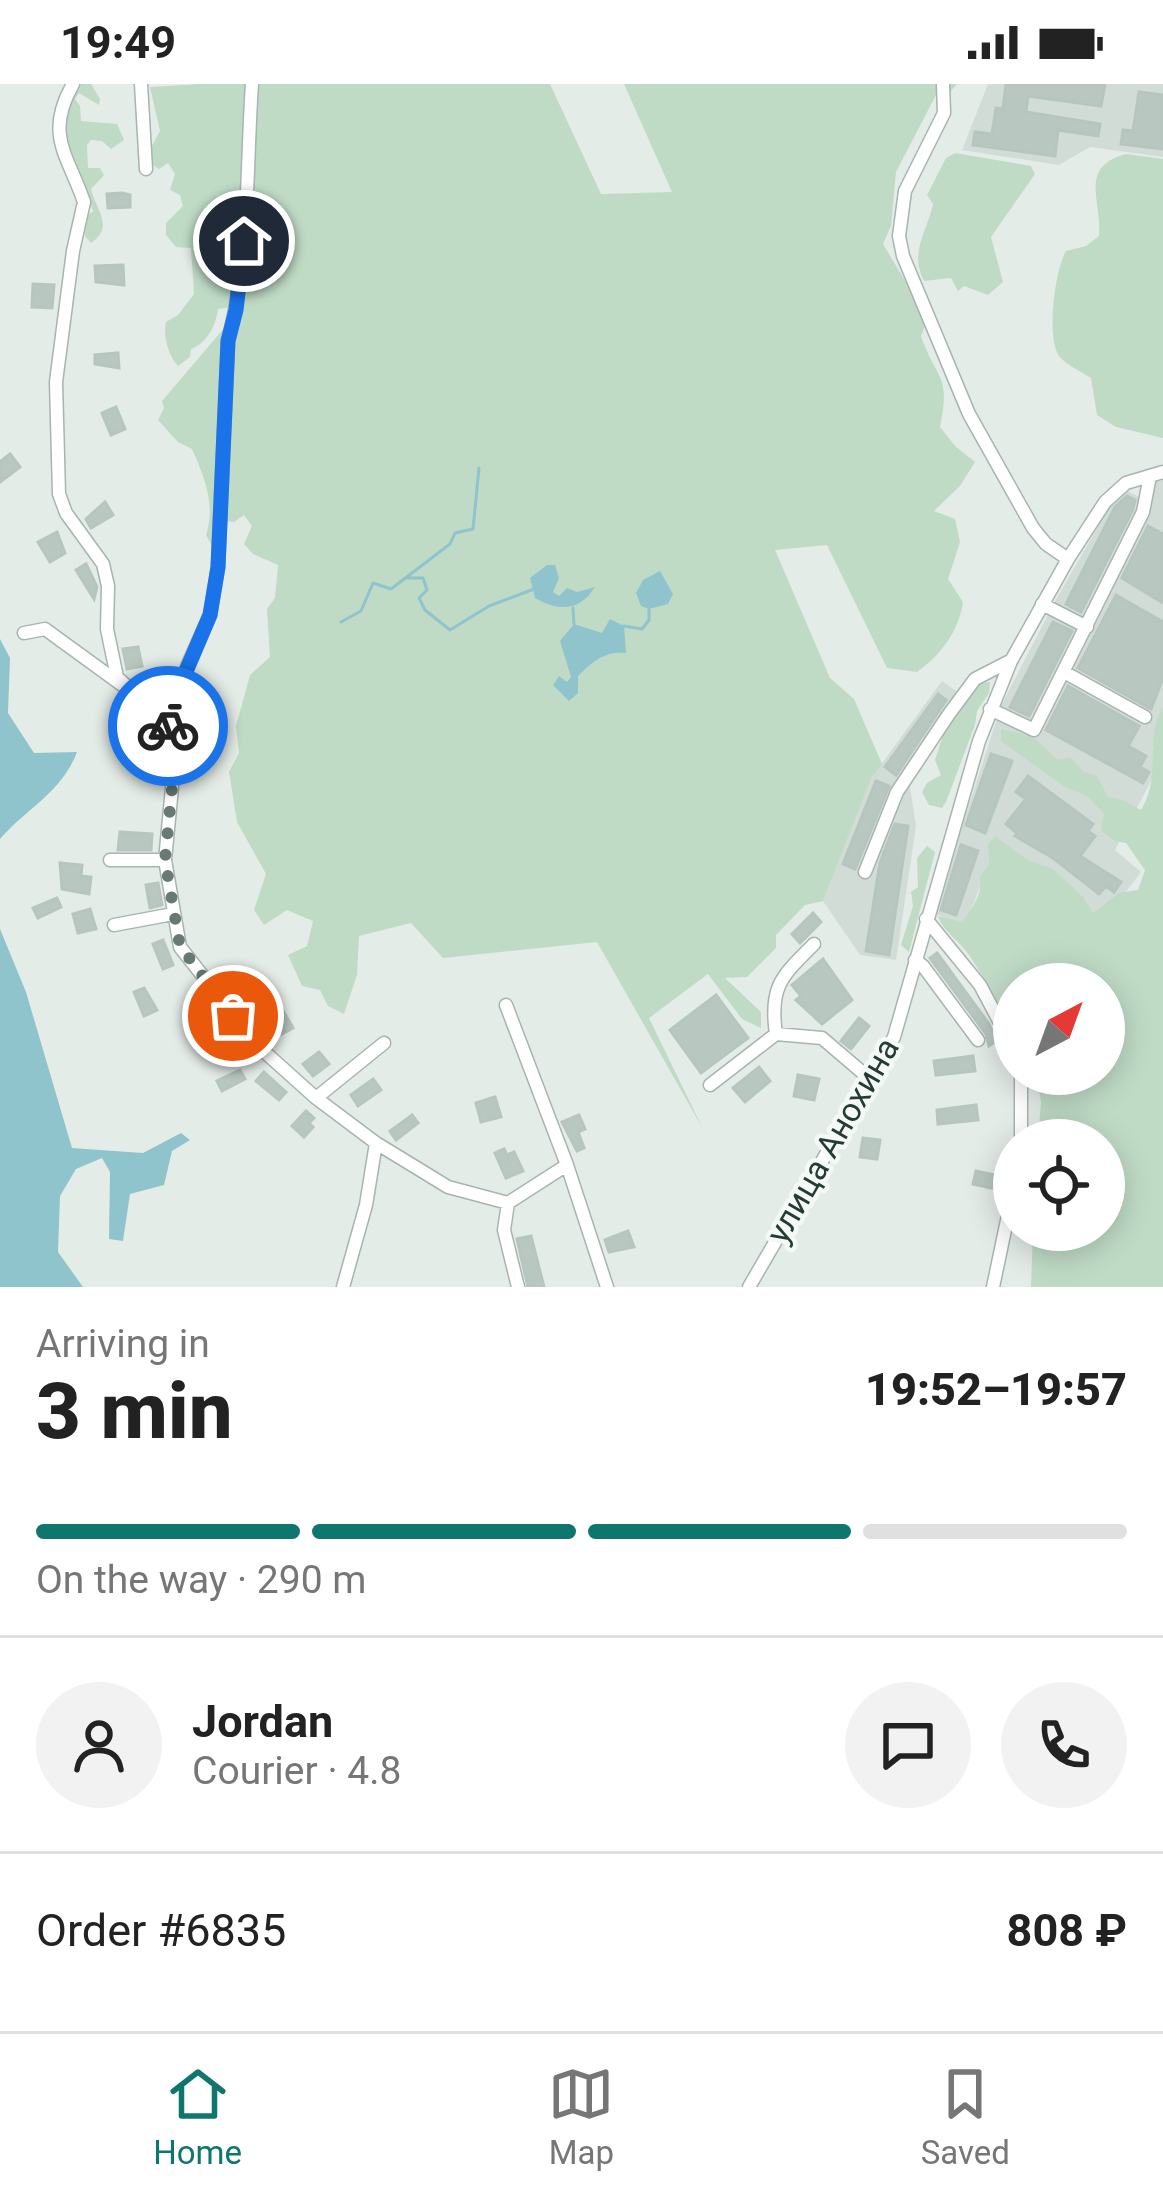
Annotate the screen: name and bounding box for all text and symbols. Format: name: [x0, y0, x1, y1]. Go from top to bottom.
text: 19:49: [60, 16, 176, 69]
pin: [193, 190, 295, 292]
icon: home: [211, 208, 277, 274]
courier: [108, 666, 228, 786]
icon: bike: [135, 693, 201, 759]
north arrow: [993, 963, 1125, 1095]
map controls: [993, 963, 1125, 1251]
pin: [182, 965, 284, 1067]
icon: bag: [200, 983, 266, 1049]
street label: улица Анохина: [758, 1031, 907, 1250]
button: locate: [993, 1119, 1125, 1251]
text: Arriving in: [36, 1321, 210, 1367]
text: 19:52–19:57: [865, 1363, 1127, 1416]
text: 3 min: [36, 1366, 233, 1457]
text: On the way · 290 m: [36, 1557, 367, 1603]
button: person: [36, 1682, 162, 1808]
button: chat: [845, 1682, 971, 1808]
button: phone: [1001, 1682, 1127, 1808]
text: Jordan: [192, 1695, 333, 1748]
text: Courier · 4.8: [192, 1748, 401, 1794]
text: Order #6835: [36, 1904, 286, 1957]
text: 808 ₽: [1007, 1904, 1127, 1957]
tab: Home: [153, 2061, 242, 2172]
tab: Map: [548, 2061, 614, 2172]
tab: Saved: [921, 2061, 1010, 2172]

